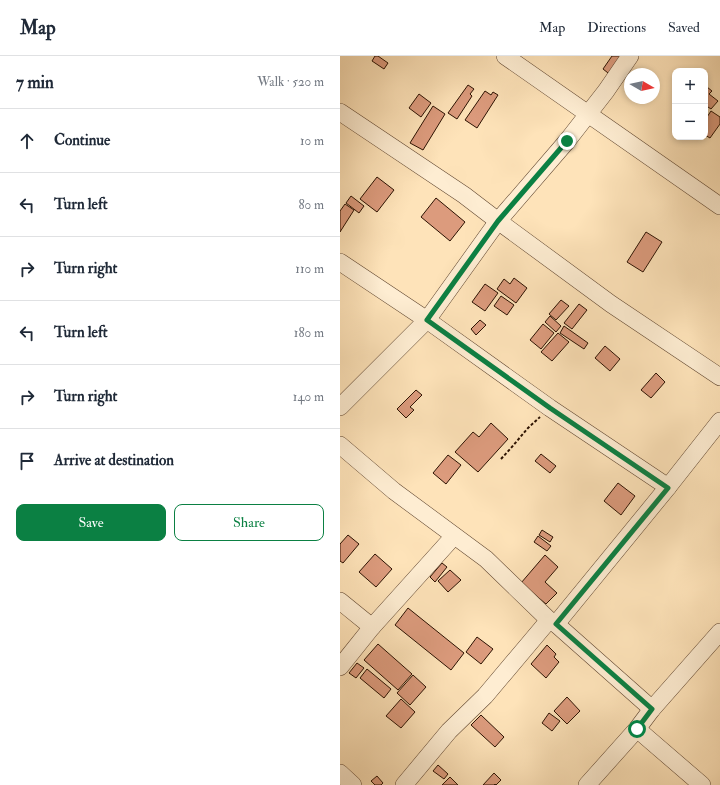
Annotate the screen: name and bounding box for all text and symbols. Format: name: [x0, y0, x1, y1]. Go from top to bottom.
text: Map: [20, 16, 56, 40]
text: Map: [539, 19, 565, 36]
text: Directions: [587, 19, 646, 36]
text: Saved: [668, 19, 700, 36]
north arrow: [624, 68, 660, 104]
map controls: [672, 68, 708, 140]
button: +: [672, 68, 708, 104]
text: 7 min: [16, 72, 54, 93]
text: Walk · 520 m: [257, 74, 324, 90]
button: −: [672, 104, 708, 140]
icon: ahead: [16, 130, 38, 152]
text: Continue: [54, 131, 110, 150]
route end: [558, 132, 576, 150]
text: 10 m: [300, 133, 324, 149]
icon: left: [16, 194, 38, 216]
text: Turn left: [54, 195, 108, 214]
text: 80 m: [298, 197, 324, 213]
icon: right: [16, 258, 38, 280]
text: Turn right: [54, 259, 117, 278]
text: 110 m: [295, 261, 324, 277]
icon: left: [16, 322, 38, 344]
text: Turn left: [54, 323, 108, 342]
text: 180 m: [294, 325, 324, 341]
icon: right: [16, 386, 38, 408]
text: Turn right: [54, 387, 117, 406]
text: 140 m: [293, 389, 324, 405]
icon: arrive: [16, 450, 38, 472]
text: Arrive at destination: [54, 451, 174, 470]
button: Save: [16, 504, 166, 541]
button: Share: [174, 504, 324, 541]
route start: [628, 720, 646, 738]

